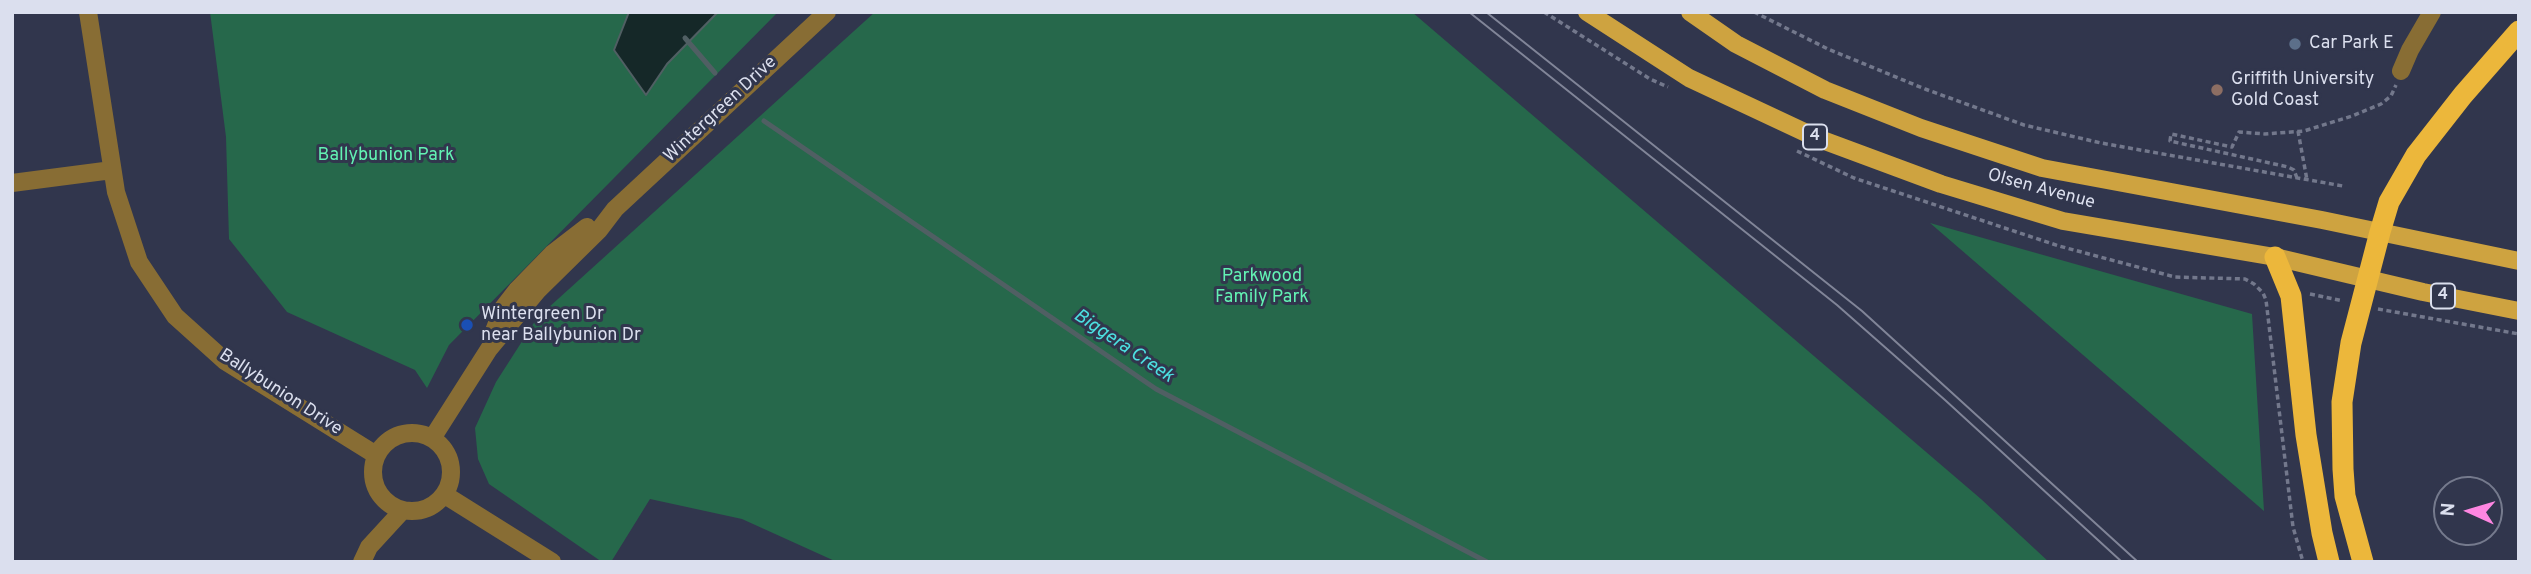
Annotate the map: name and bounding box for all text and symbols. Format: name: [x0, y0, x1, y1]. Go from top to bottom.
place label: Car Park E: [2309, 33, 2394, 55]
marker: Car Park E: [2287, 36, 2303, 52]
street label: Wintergreen Drive: [660, 52, 782, 168]
place label: Griffith University Gold Coast: [2231, 69, 2374, 112]
marker: Griffith University Gold Coast: [2209, 82, 2225, 98]
road number: 4: [1803, 125, 1827, 150]
park label: Ballybunion Park: [318, 145, 454, 167]
street label: Olsen Avenue: [1985, 165, 2097, 215]
park label: Parkwood Family Park: [1215, 266, 1309, 308]
road number: 4: [2431, 284, 2455, 308]
place label: Wintergreen Dr near Ballybunion Dr: [481, 304, 641, 346]
water label: Biggera Creek: [1069, 305, 1177, 389]
marker: Wintergreen Dr near Ballybunion Dr: [459, 317, 475, 333]
street label: Ballybunion Drive: [214, 345, 346, 441]
north arrow: [2433, 476, 2503, 546]
text: N: [2437, 502, 2461, 517]

